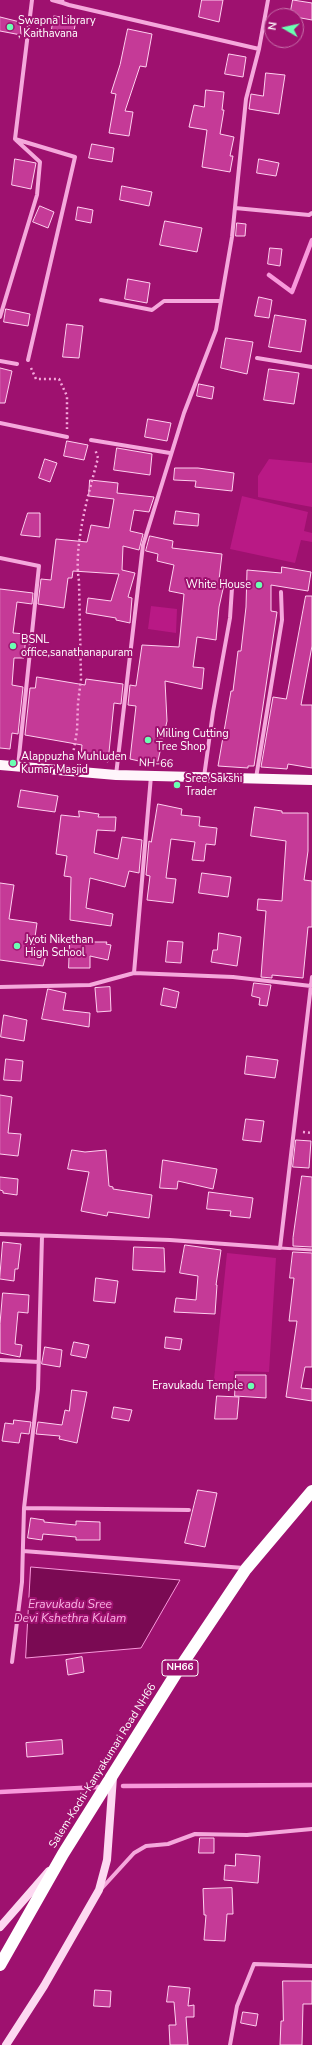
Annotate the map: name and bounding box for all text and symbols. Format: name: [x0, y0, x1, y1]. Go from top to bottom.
north arrow: [264, 8, 304, 48]
place label: Swapna Library , Kaithavana: [18, 14, 96, 40]
text: N: [265, 21, 281, 31]
marker: Swapna Library , Kaithavana: [5, 22, 15, 32]
place label: White House: [186, 578, 251, 592]
marker: White House: [254, 580, 264, 590]
place label: BSNL office,sanathanapuram: [21, 633, 133, 659]
marker: BSNL office,sanathanapuram: [8, 641, 18, 651]
place label: Milling Cutting Tree Shop: [156, 727, 229, 753]
marker: Milling Cutting Tree Shop: [143, 735, 153, 745]
place label: Alappuzha Muhluden Kumar Masjid: [21, 750, 127, 776]
street label: NH-66: [139, 757, 173, 771]
marker: Alappuzha Muhluden Kumar Masjid: [8, 758, 18, 768]
place label: Sree Sakshi Trader: [185, 772, 242, 798]
marker: Sree Sakshi Trader: [172, 780, 182, 790]
place label: Jyoti Nikethan High School: [25, 933, 94, 959]
marker: Jyoti Nikethan High School: [12, 941, 22, 951]
place label: Eravukadu Temple: [152, 1379, 243, 1393]
marker: Eravukadu Temple: [246, 1381, 256, 1391]
water label: Eravukadu Sree Devi Kshethra Kulam: [14, 1598, 126, 1626]
road number: NH66: [162, 1660, 198, 1676]
street label: Salem-Kochi-Kanyakumari Road NH66: [47, 1681, 159, 1851]

